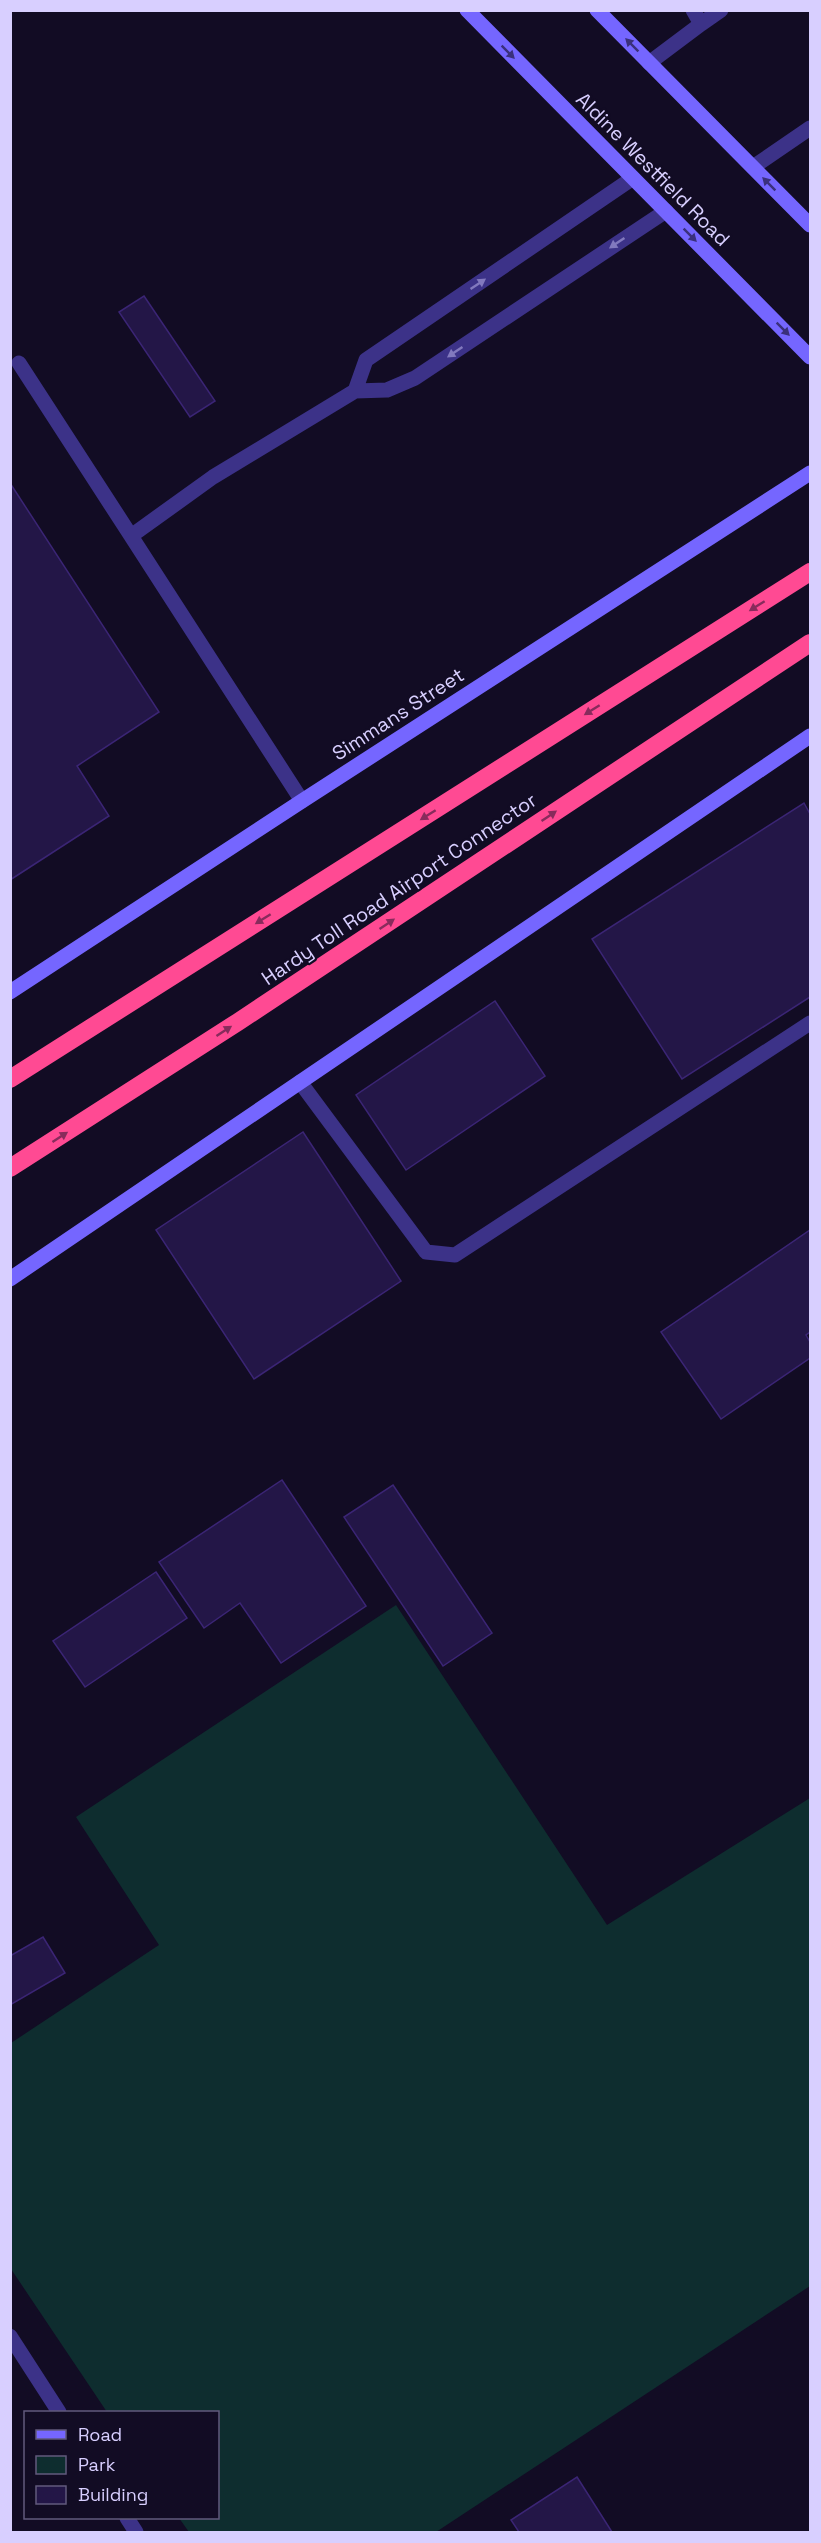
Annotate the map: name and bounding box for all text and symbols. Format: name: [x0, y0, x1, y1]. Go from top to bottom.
one-way arrow: [625, 39, 639, 53]
one-way arrow: [500, 45, 515, 59]
street label: Aldine Westfield Road: [571, 87, 735, 251]
one-way arrow: [763, 177, 777, 191]
one-way arrow: [682, 228, 697, 242]
one-way arrow: [609, 237, 625, 248]
one-way arrow: [470, 279, 486, 290]
one-way arrow: [776, 322, 790, 336]
one-way arrow: [447, 346, 463, 357]
one-way arrow: [749, 600, 765, 611]
street label: Simmans Street: [327, 662, 469, 766]
one-way arrow: [584, 705, 601, 716]
street label: Hardy Toll Road Airport Connector: [256, 787, 542, 991]
one-way arrow: [420, 809, 436, 820]
one-way arrow: [541, 811, 557, 822]
one-way arrow: [255, 913, 271, 924]
one-way arrow: [378, 918, 394, 930]
one-way arrow: [216, 1026, 232, 1037]
one-way arrow: [52, 1131, 68, 1142]
legend: [24, 2411, 219, 2519]
text: Road: [78, 2423, 122, 2446]
text: Park: [78, 2453, 116, 2476]
text: Building: [78, 2483, 148, 2506]

